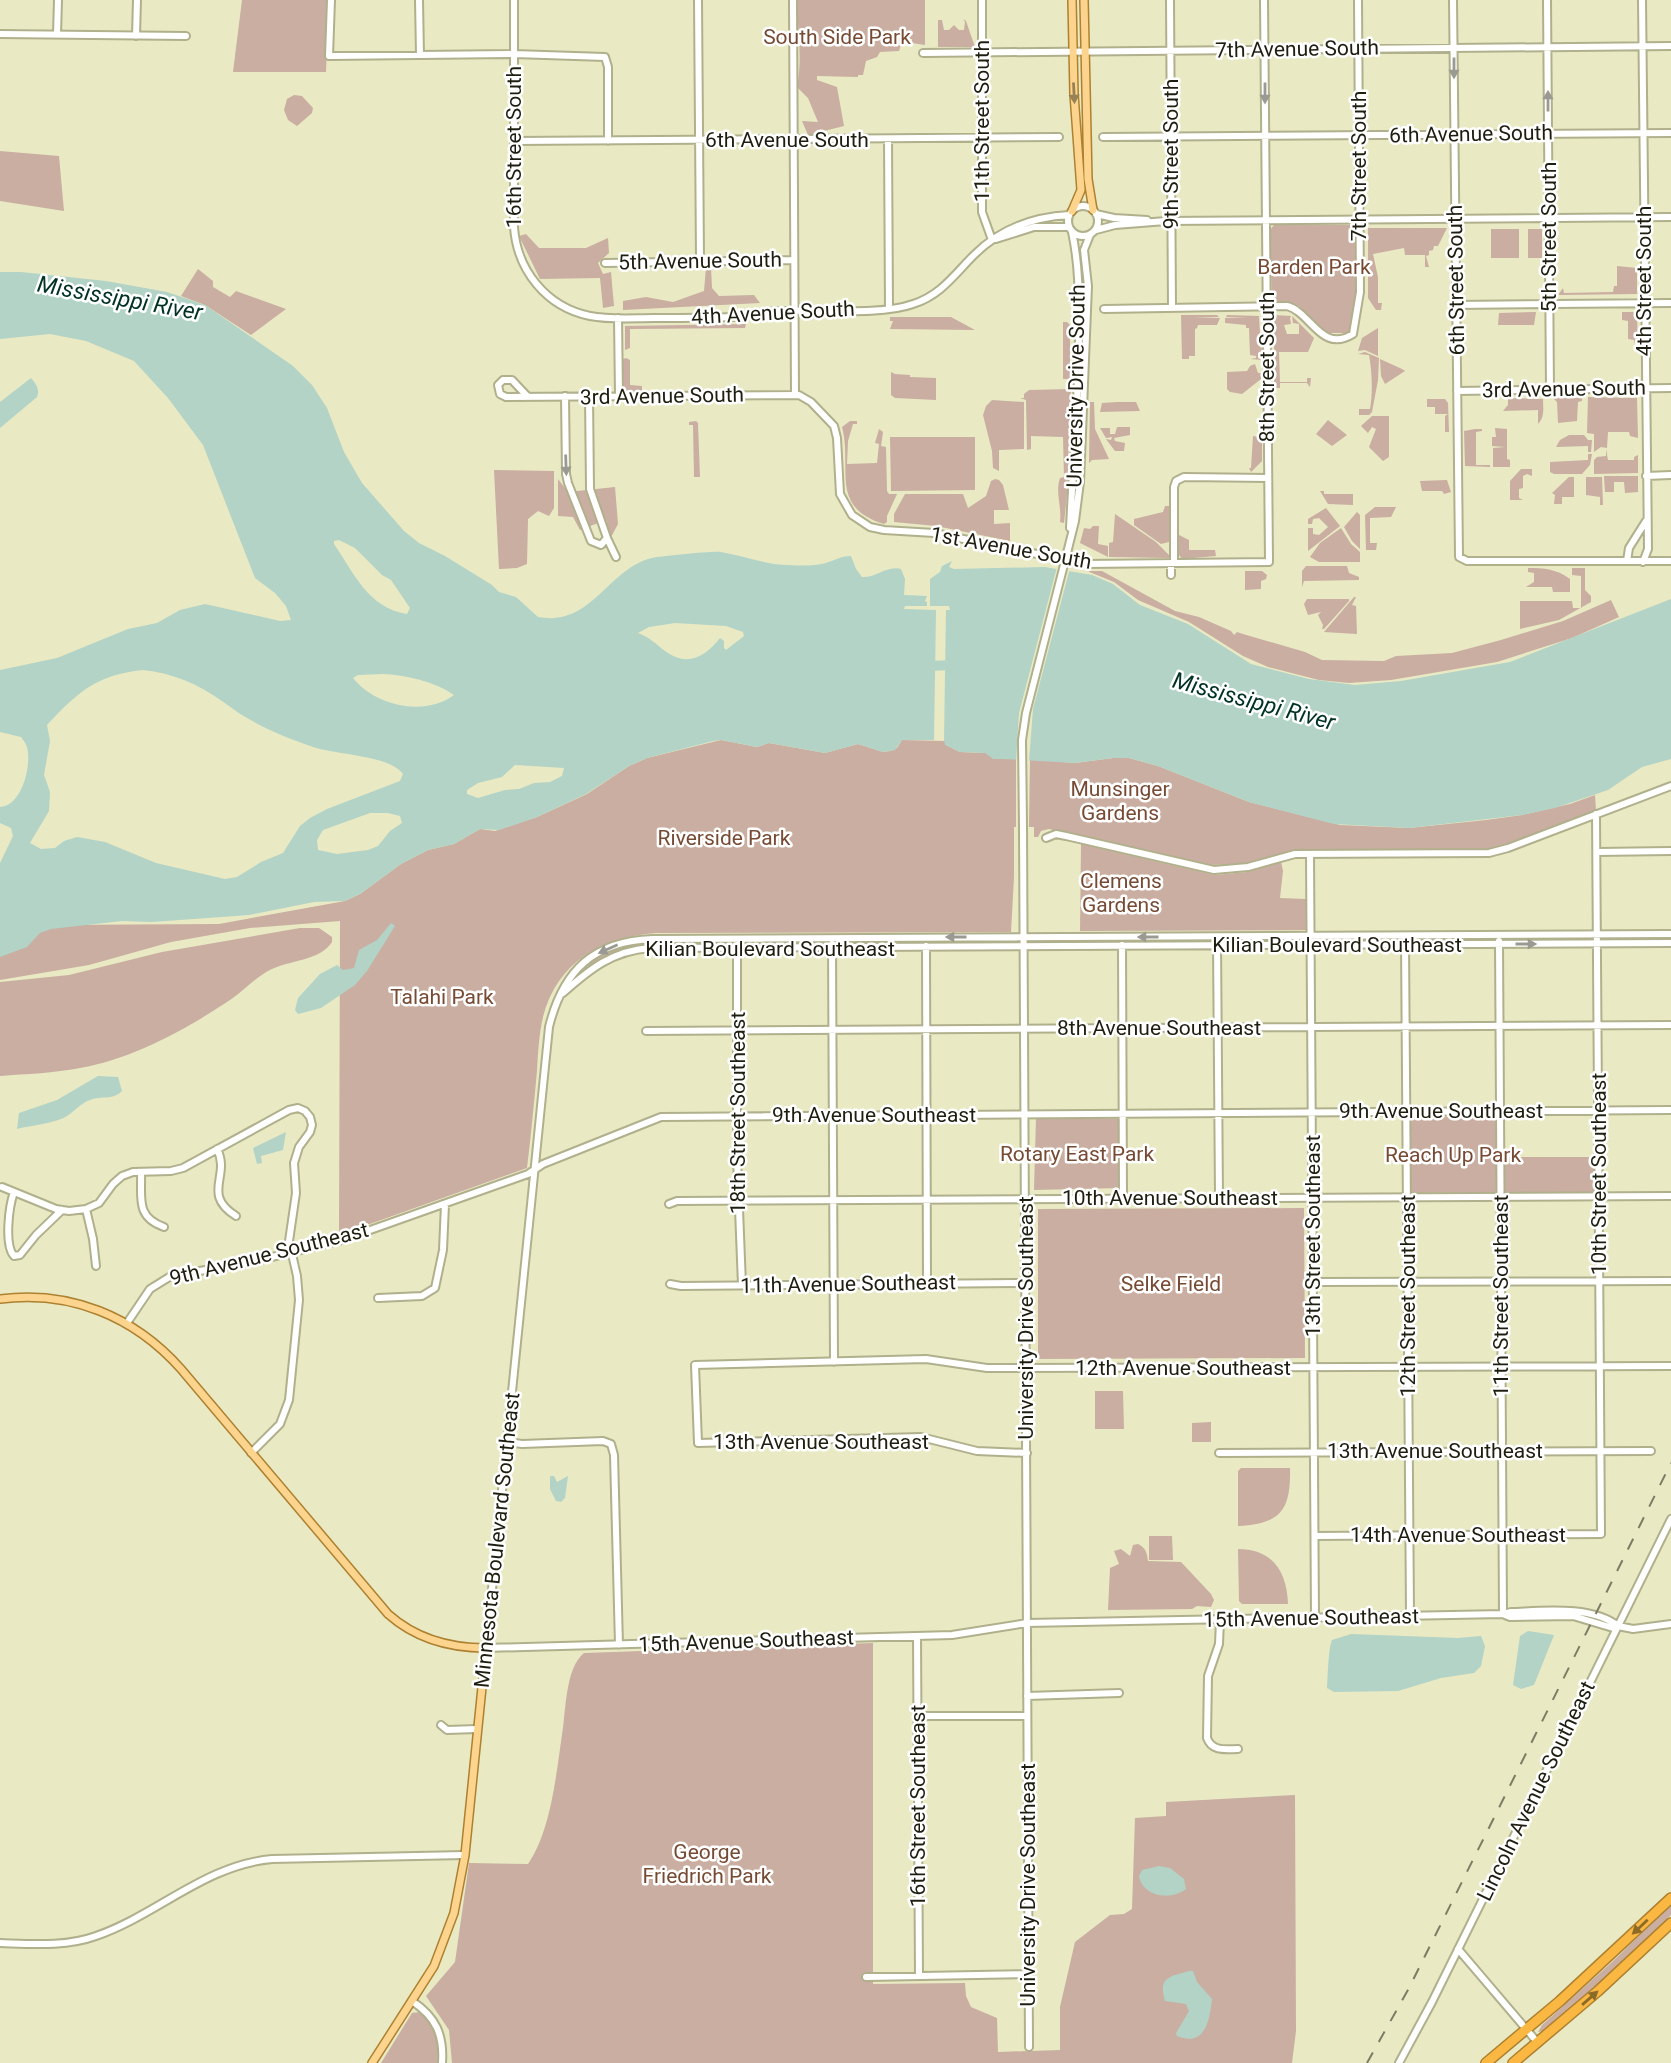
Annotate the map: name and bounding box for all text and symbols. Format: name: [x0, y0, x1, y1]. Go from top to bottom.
park label: South Side Park: [763, 25, 911, 49]
street label: 7th Avenue South: [1215, 36, 1379, 62]
street label: 11th Street South: [970, 40, 994, 202]
one-way arrow: [1448, 57, 1460, 79]
street label: 16th Street South: [502, 66, 526, 228]
street label: 9th Street South: [1159, 79, 1183, 229]
one-way arrow: [1069, 82, 1080, 104]
one-way arrow: [1259, 82, 1271, 104]
one-way arrow: [1542, 90, 1554, 112]
street label: 7th Street South: [1347, 91, 1371, 241]
street label: 6th Avenue South: [1389, 121, 1553, 147]
street label: 6th Avenue South: [705, 128, 869, 152]
street label: 5th Street South: [1537, 162, 1561, 312]
street label: 6th Street South: [1443, 205, 1469, 355]
street label: 4th Street South: [1632, 206, 1656, 356]
street label: 5th Avenue South: [618, 248, 782, 274]
park label: Barden Park: [1257, 255, 1371, 279]
water label: Mississippi River: [35, 271, 206, 327]
street label: University Drive South: [1062, 284, 1090, 488]
street label: 8th Street South: [1255, 292, 1279, 442]
street label: 4th Avenue South: [691, 297, 855, 329]
street label: 3rd Avenue South: [1482, 376, 1646, 402]
street label: 3rd Avenue South: [580, 383, 744, 409]
one-way arrow: [560, 454, 572, 476]
street label: 1st Avenue South: [929, 522, 1093, 574]
water label: Mississippi River: [1170, 667, 1339, 737]
park label: Munsinger Gardens: [1070, 777, 1170, 825]
park label: Riverside Park: [658, 826, 791, 850]
park label: Clemens Gardens: [1080, 869, 1162, 917]
one-way arrow: [945, 931, 967, 943]
one-way arrow: [1137, 931, 1159, 943]
street label: Kilian Boulevard Southeast: [1212, 933, 1462, 957]
street label: Kilian Boulevard Southeast: [645, 937, 895, 961]
one-way arrow: [1515, 938, 1537, 950]
one-way arrow: [598, 943, 618, 955]
park label: Talahi Park: [390, 985, 494, 1009]
street label: 18th Street Southeast: [726, 1012, 750, 1214]
street label: 8th Avenue Southeast: [1057, 1016, 1261, 1040]
street label: 10th Street Southeast: [1587, 1073, 1611, 1275]
street label: 9th Avenue Southeast: [1339, 1099, 1543, 1123]
street label: 9th Avenue Southeast: [772, 1103, 976, 1127]
street label: 13th Street Southeast: [1301, 1135, 1325, 1337]
park label: Rotary East Park: [1000, 1142, 1154, 1166]
park label: Reach Up Park: [1385, 1143, 1521, 1167]
street label: 10th Avenue Southeast: [1062, 1186, 1278, 1210]
street label: 12th Street Southeast: [1396, 1195, 1420, 1397]
street label: 11th Street Southeast: [1489, 1195, 1513, 1397]
street label: University Drive Southeast: [1014, 1196, 1038, 1440]
street label: 9th Avenue Southeast: [167, 1218, 371, 1290]
street label: 11th Avenue Southeast: [740, 1270, 956, 1298]
park label: Selke Field: [1121, 1272, 1221, 1296]
street label: 12th Avenue Southeast: [1075, 1356, 1291, 1380]
street label: Minnesota Boulevard Southeast: [470, 1391, 524, 1689]
street label: 13th Avenue Southeast: [713, 1430, 929, 1454]
street label: 13th Avenue Southeast: [1327, 1439, 1543, 1463]
street label: 14th Avenue Southeast: [1350, 1523, 1566, 1547]
street label: 15th Avenue Southeast: [1203, 1604, 1419, 1632]
street label: 15th Avenue Southeast: [638, 1625, 854, 1657]
street label: Lincoln Avenue Southeast: [1472, 1677, 1600, 1905]
street label: 16th Street Southeast: [906, 1705, 930, 1907]
street label: University Drive Southeast: [1016, 1763, 1040, 2007]
park label: George Friedrich Park: [643, 1840, 772, 1888]
one-way arrow: [1632, 1919, 1649, 1935]
one-way arrow: [1581, 1991, 1598, 2006]

